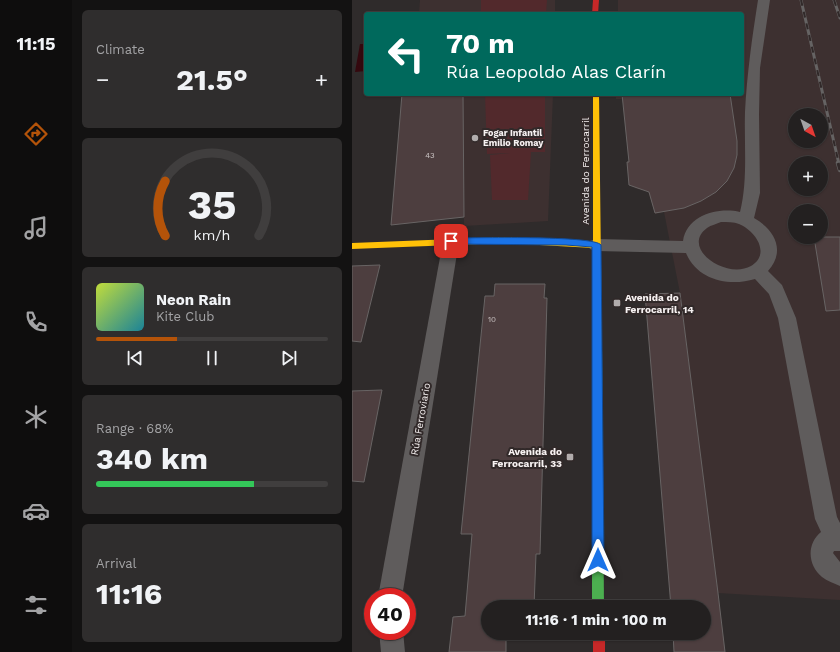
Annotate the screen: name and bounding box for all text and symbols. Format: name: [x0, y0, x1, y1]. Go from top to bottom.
text: 70 m: [446, 27, 515, 60]
icon: left: [380, 28, 432, 80]
text: 11:15: [16, 33, 56, 54]
text: Climate: [96, 42, 145, 57]
text: Rúa Leopoldo Alas Clarín: [446, 61, 666, 82]
text: 21.5°: [176, 62, 248, 97]
text: −: [96, 67, 109, 92]
text: +: [315, 67, 328, 92]
north arrow: [788, 108, 828, 148]
map controls: [788, 108, 828, 244]
street label: Avenida do Ferrocarril: [580, 117, 591, 225]
icon: directions: [22, 120, 50, 148]
place label: Fogar Infantil Emilio Romay: [483, 128, 544, 148]
marker: Fogar Infantil Emilio Romay: [470, 133, 480, 143]
house number: 43: [425, 151, 435, 160]
button: +: [788, 156, 828, 196]
text: 35: [188, 179, 236, 228]
button: −: [788, 204, 828, 244]
icon: music: [22, 214, 50, 242]
pin: [434, 224, 468, 258]
text: km/h: [194, 226, 230, 242]
icon: arrive: [440, 230, 462, 252]
text: Neon Rain: [156, 291, 231, 309]
place label: Avenida do Ferrocarril, 14: [625, 292, 694, 315]
marker: Avenida do Ferrocarril, 14: [612, 298, 622, 308]
icon: phone: [22, 308, 50, 336]
text: Kite Club: [156, 309, 214, 324]
house number: 10: [488, 315, 496, 324]
icon: previous: [124, 347, 146, 369]
icon: pause: [201, 347, 223, 369]
icon: next: [278, 347, 300, 369]
street label: Rúa Ferroviario: [409, 382, 432, 456]
icon: climate: [22, 403, 50, 431]
text: Range · 68%: [96, 421, 173, 436]
text: 340 km: [96, 441, 208, 476]
place label: Avenida do Ferrocarril, 33: [492, 446, 562, 469]
marker: Avenida do Ferrocarril, 33: [565, 452, 575, 462]
icon: car: [22, 497, 50, 525]
position arrow: [577, 539, 619, 581]
text: Arrival: [96, 556, 137, 571]
text: 11:16: [96, 576, 162, 611]
speed limit sign: 40: [364, 588, 416, 640]
icon: filters: [22, 591, 50, 619]
text: 11:16 · 1 min · 100 m: [525, 611, 667, 629]

